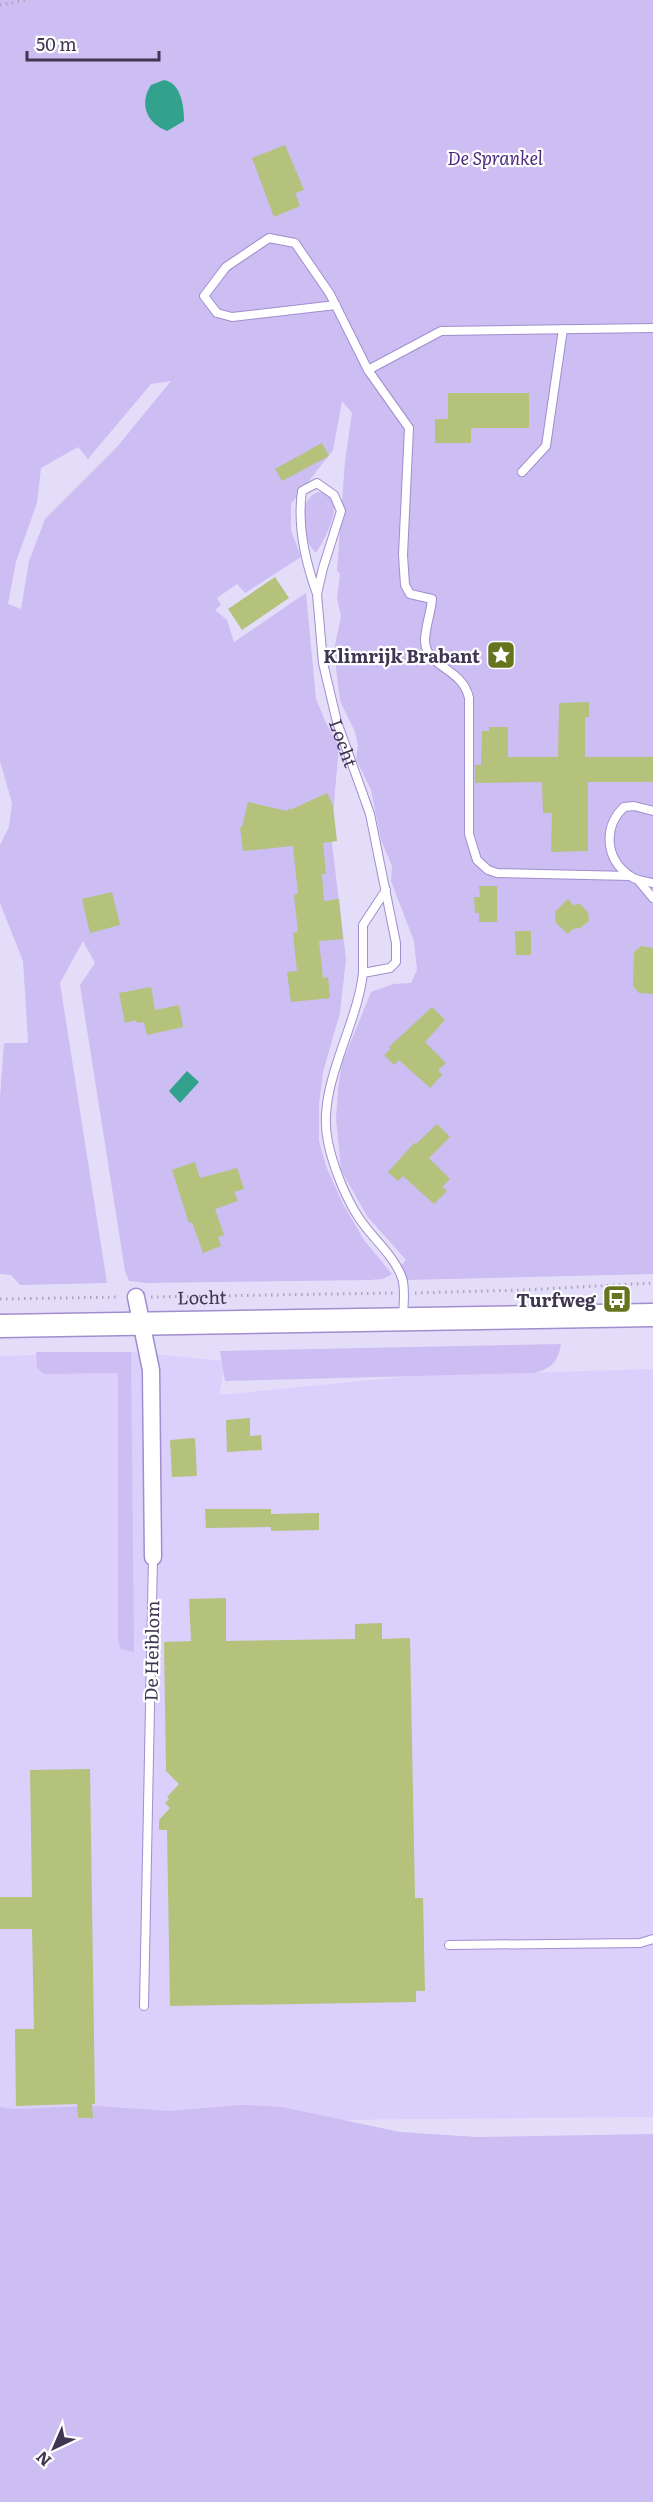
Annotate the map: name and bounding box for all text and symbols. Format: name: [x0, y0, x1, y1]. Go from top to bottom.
scale bar: [27, 24, 159, 62]
text: 50 m: [36, 30, 77, 57]
park label: De Sprankel: [447, 144, 544, 171]
place icon: Klimrijk Brabant: [485, 639, 517, 671]
place label: Klimrijk Brabant: [323, 642, 480, 669]
street label: Locht: [323, 715, 366, 772]
street label: Locht: [177, 1282, 228, 1310]
bus stop icon: Turfweg: [601, 1283, 633, 1315]
place label: Turfweg: [516, 1286, 597, 1313]
street label: De Heiblom: [137, 1600, 165, 1702]
north arrow: [24, 2418, 84, 2478]
text: N: [30, 2446, 56, 2473]

